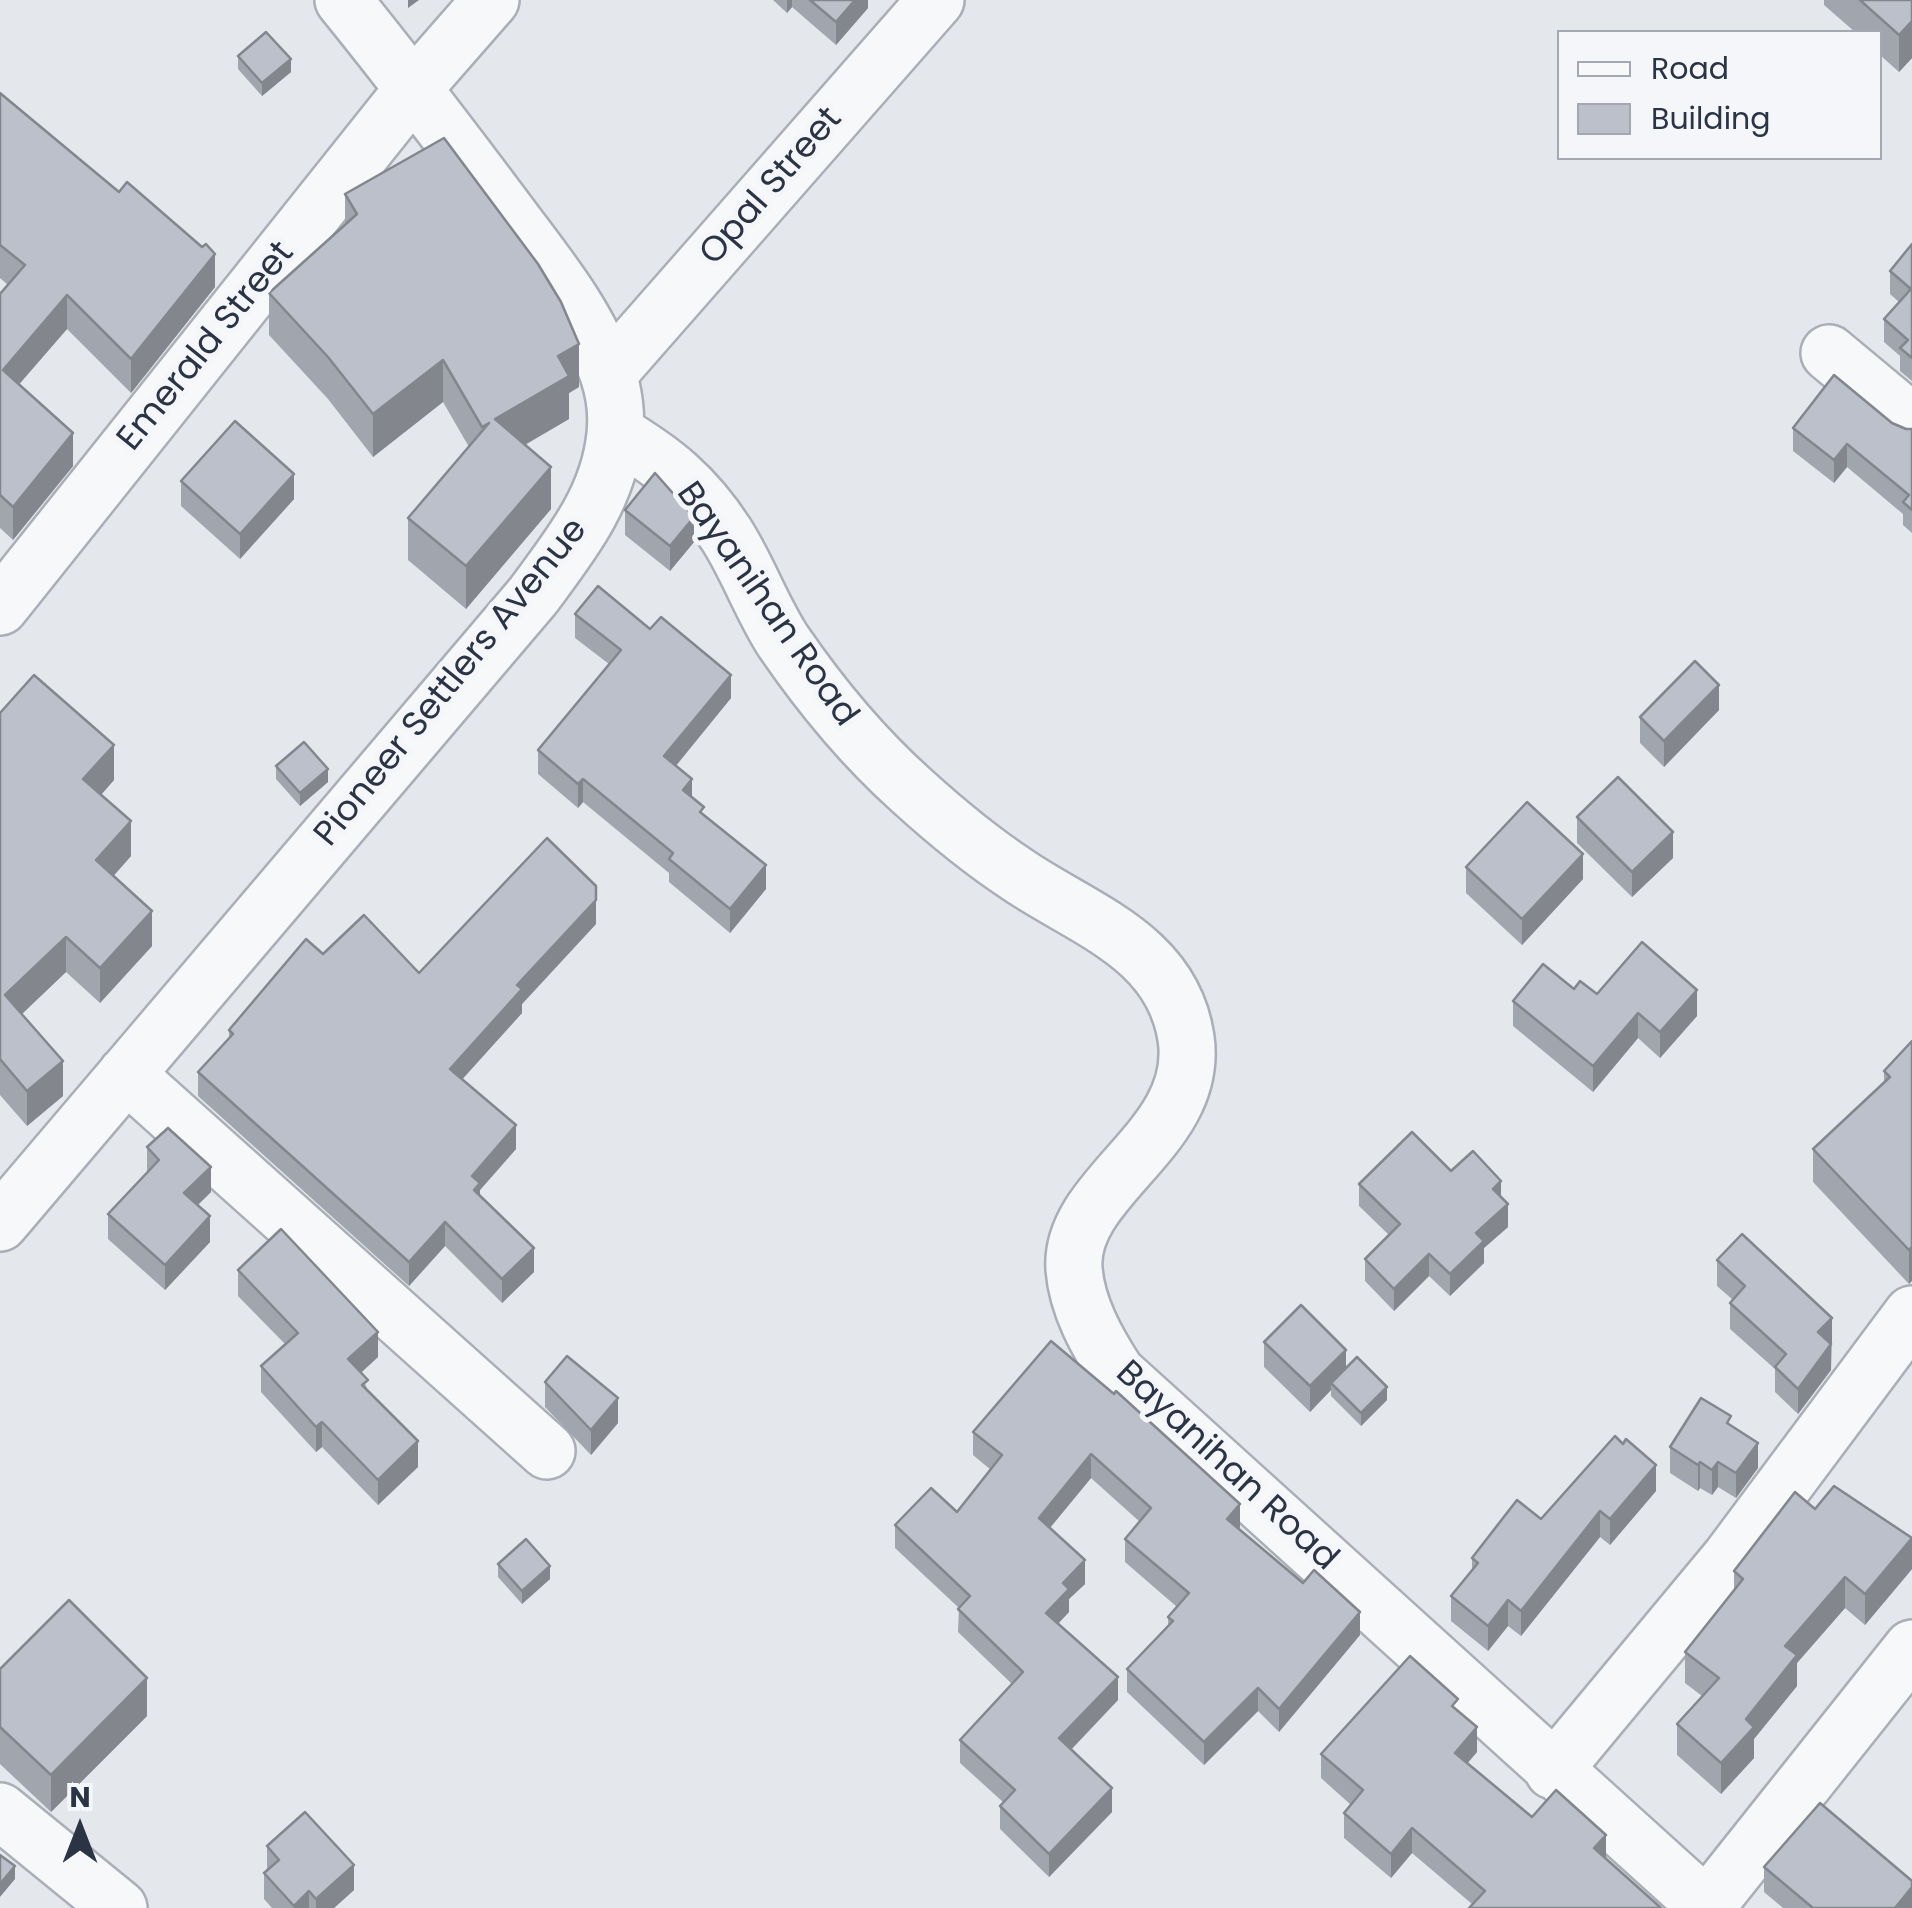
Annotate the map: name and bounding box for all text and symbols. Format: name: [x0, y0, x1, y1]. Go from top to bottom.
legend: [1557, 30, 1882, 160]
text: Road: [1651, 47, 1729, 90]
text: Building: [1651, 97, 1771, 140]
street label: Opal Street: [692, 100, 852, 274]
street label: Emerald Street: [110, 234, 304, 460]
street label: Bayanihan Road: [666, 475, 866, 735]
street label: Pioneer Settlers Avenue: [307, 511, 597, 855]
street label: Bayanihan Road: [1106, 1353, 1346, 1581]
north arrow: [30, 1778, 130, 1878]
text: N: [69, 1778, 91, 1817]

